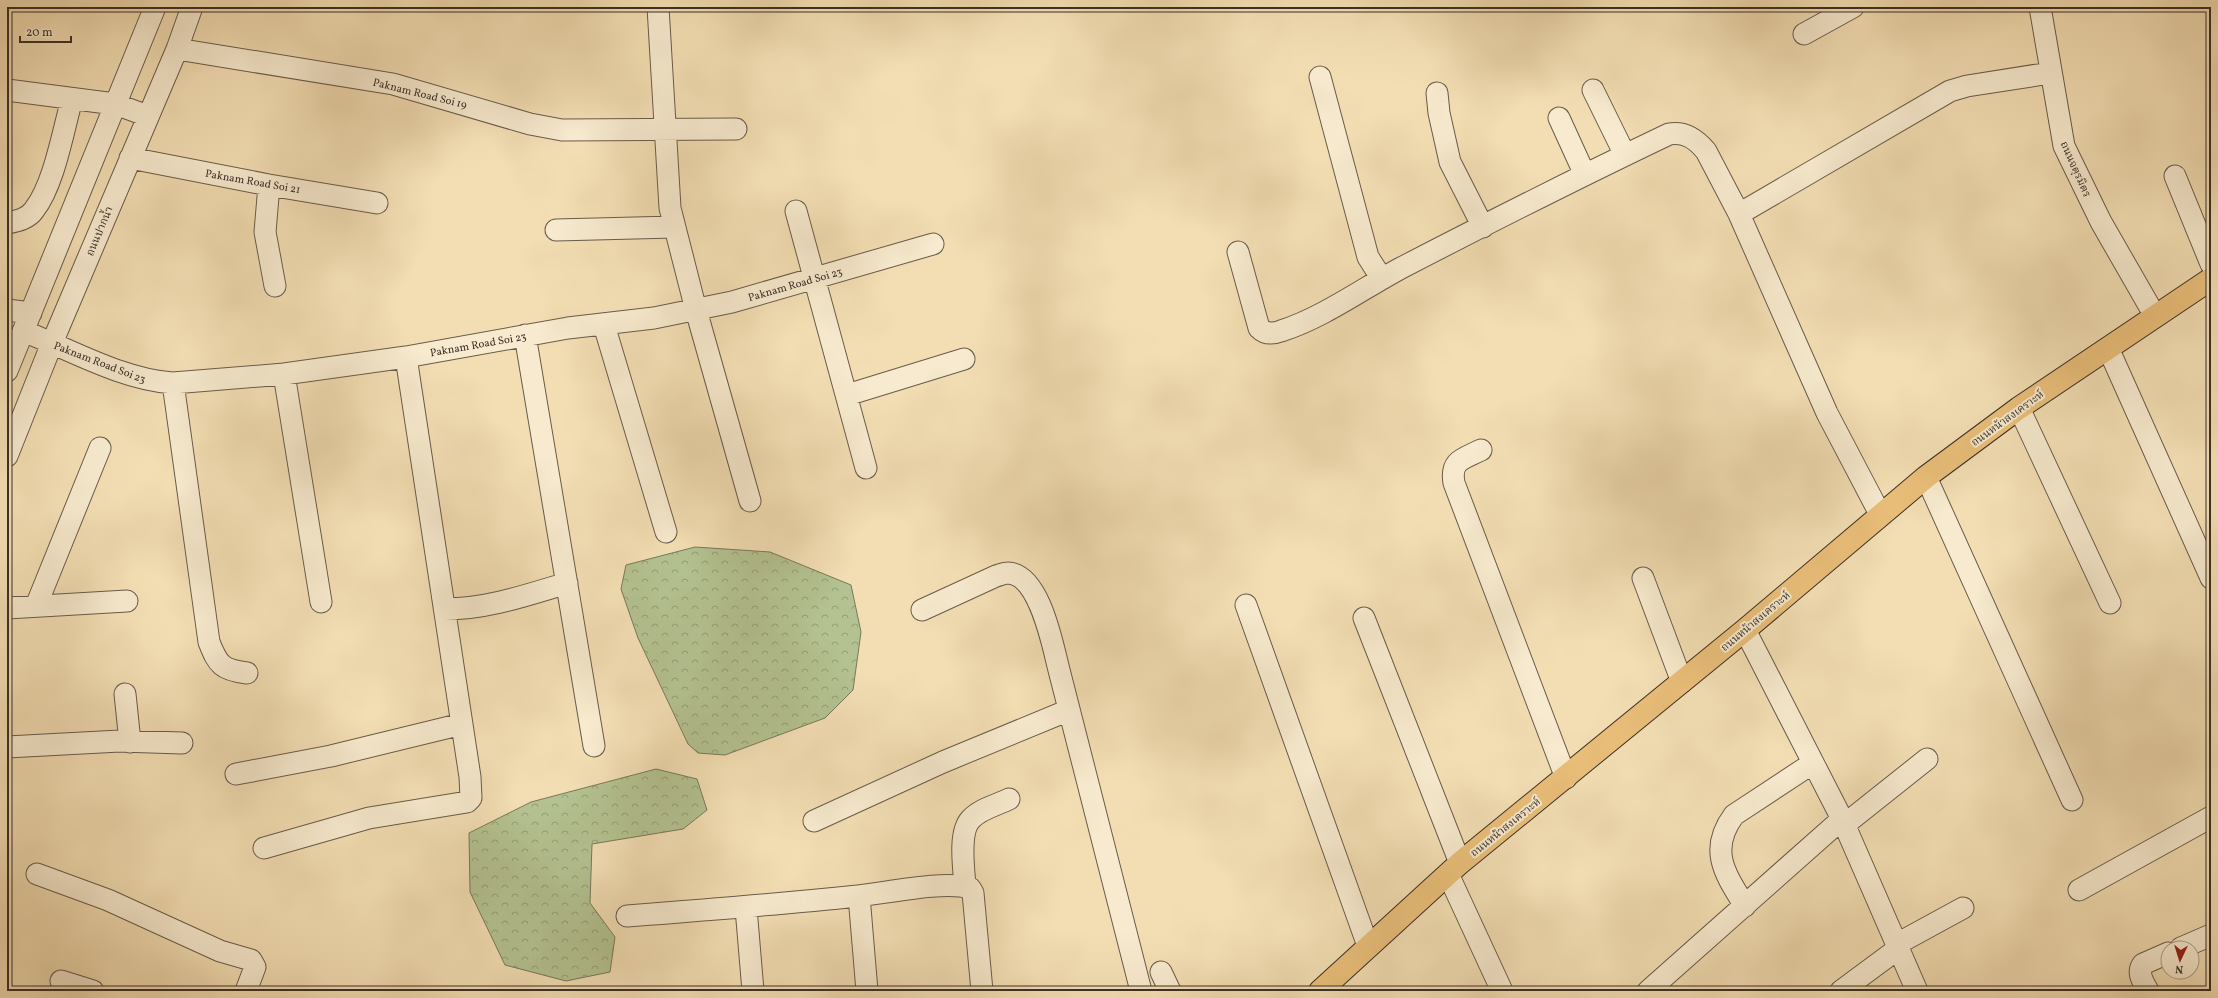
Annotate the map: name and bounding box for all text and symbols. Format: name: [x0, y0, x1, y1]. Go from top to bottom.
scale bar: [20, 18, 71, 44]
text: 20 m: [26, 25, 53, 41]
street label: Paknam Road Soi 19: [371, 76, 468, 113]
street label: ถนนจตุรมิตร: [2056, 139, 2094, 200]
street label: Paknam Road Soi 21: [204, 167, 302, 198]
street label: ถนนปากน้ำ: [81, 204, 118, 259]
street label: Paknam Road Soi 23: [746, 265, 845, 306]
street label: Paknam Road Soi 23: [429, 330, 528, 361]
street label: Paknam Road Soi 23: [51, 339, 148, 388]
street label: ถนนหน้าสงเคราะห์: [1969, 388, 2047, 451]
street label: ถนนหน้าสงเคราะห์: [1718, 589, 1794, 656]
street label: ถนนหน้าสงเคราะห์: [1468, 795, 1544, 861]
north arrow: [2160, 940, 2200, 980]
text: N: [2175, 961, 2184, 976]

